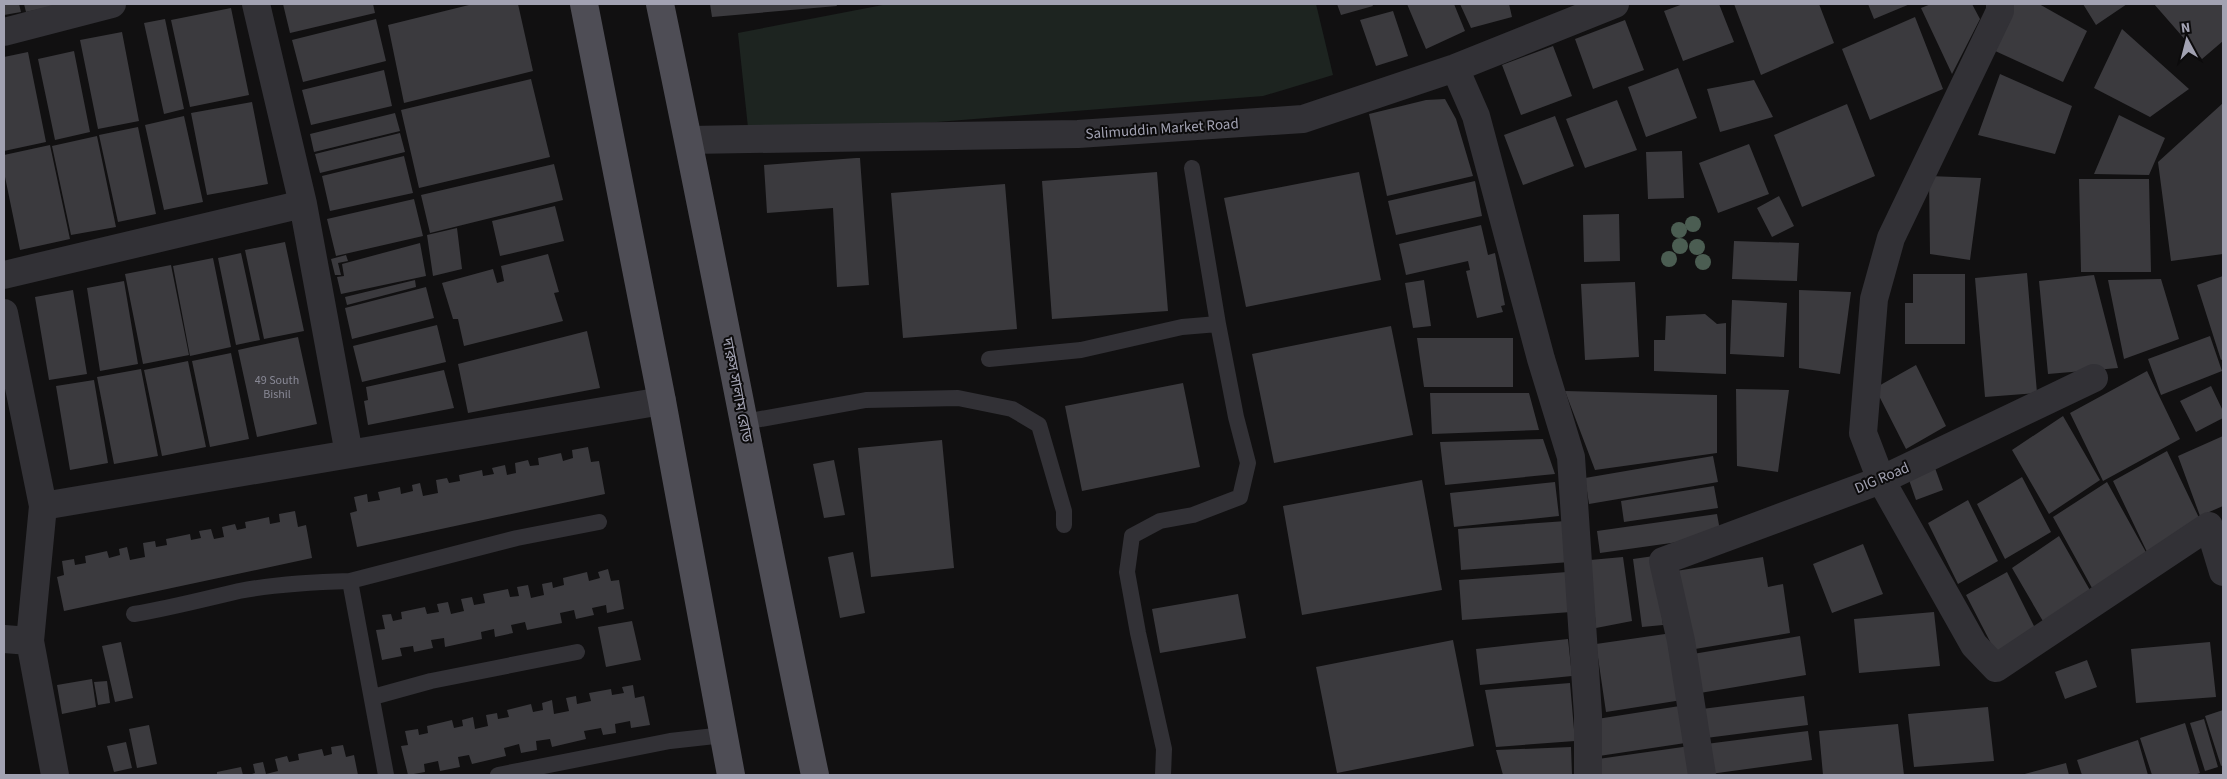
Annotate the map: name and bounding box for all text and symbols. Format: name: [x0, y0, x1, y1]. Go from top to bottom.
north arrow: [2162, 15, 2212, 65]
text: N: [2180, 18, 2191, 39]
street label: Salimuddin Market Road: [1085, 113, 1239, 145]
street label: দারুস সালাম রোড: [716, 335, 757, 444]
house number: 49 South Bishil: [255, 372, 299, 403]
street label: DIG Road: [1851, 457, 1913, 499]

